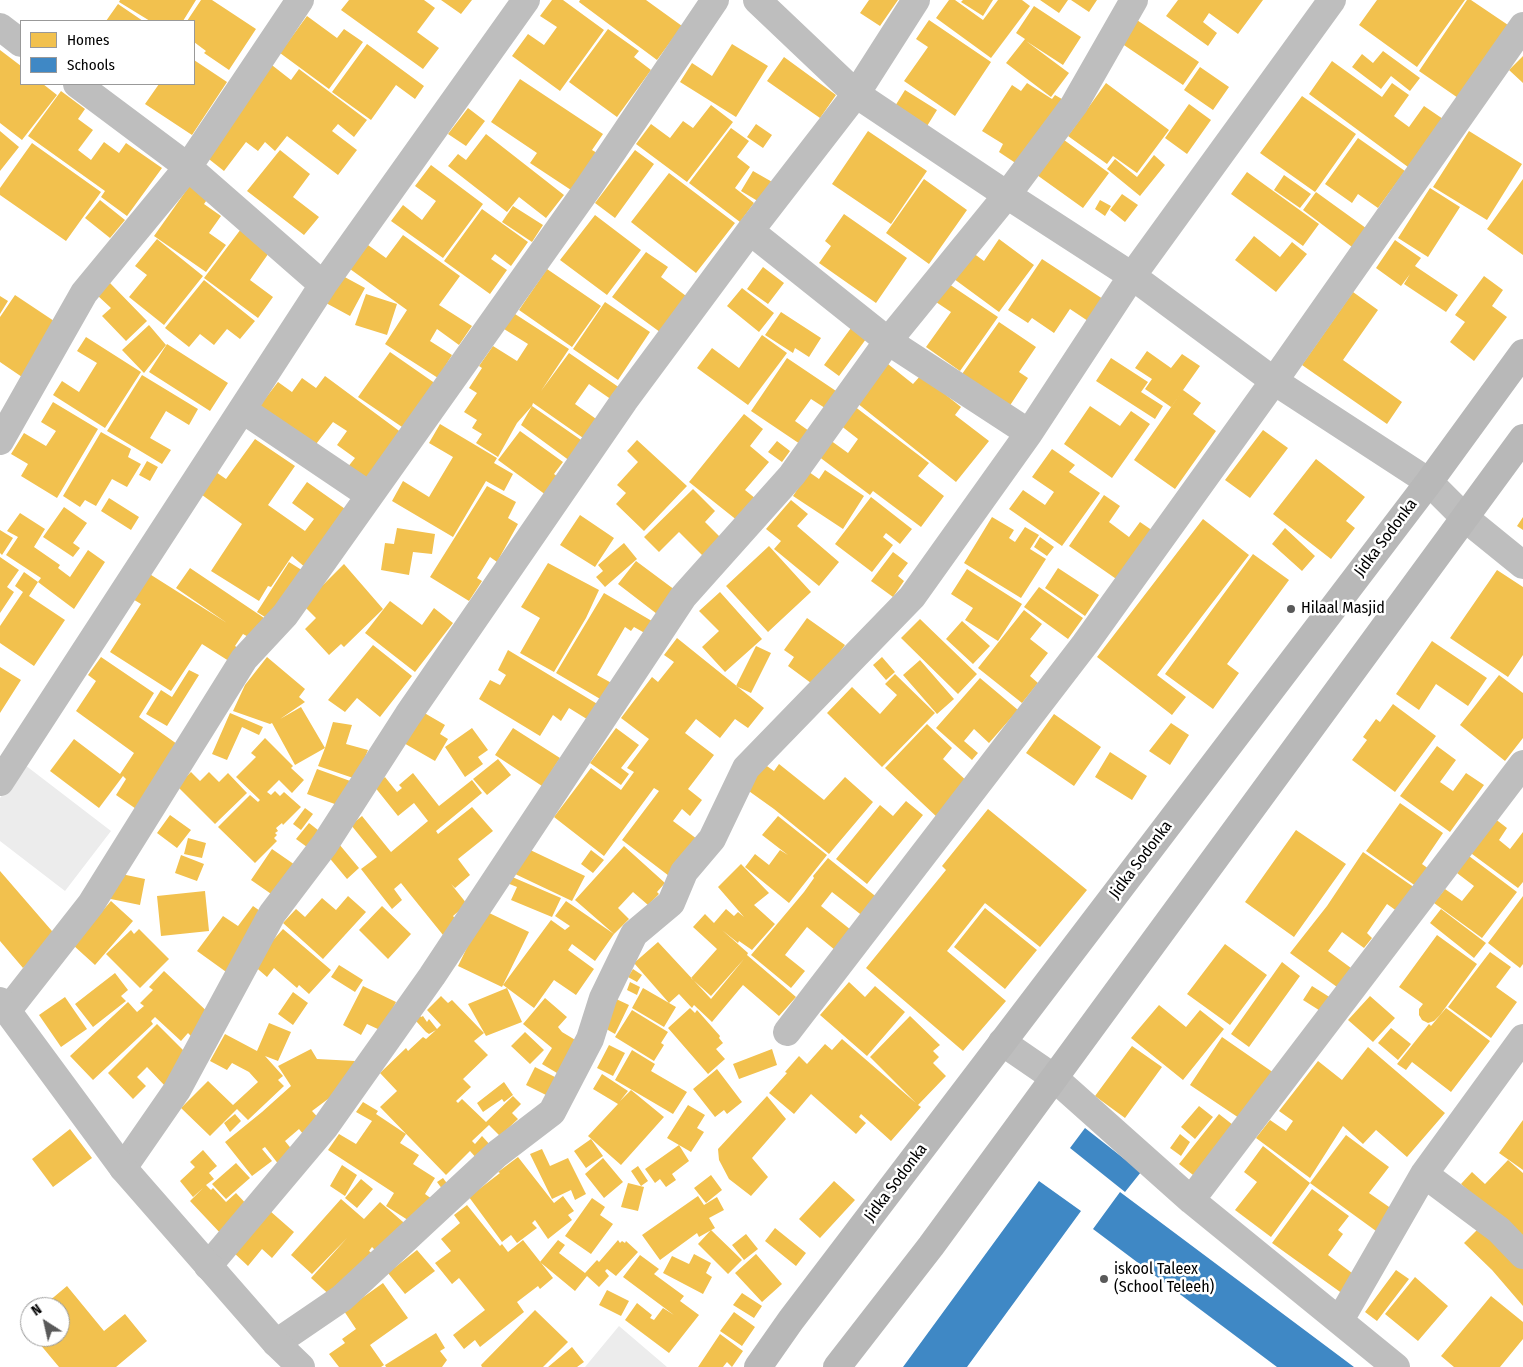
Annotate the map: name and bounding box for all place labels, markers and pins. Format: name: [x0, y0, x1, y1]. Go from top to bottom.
place label: Hilaal Masjid: [1301, 599, 1385, 619]
marker: Hilaal Masjid: [1285, 603, 1297, 615]
place label: iskool Taleex (School Teleeh): [1114, 1260, 1214, 1298]
marker: iskool Taleex (School Teleeh): [1098, 1273, 1110, 1285]

